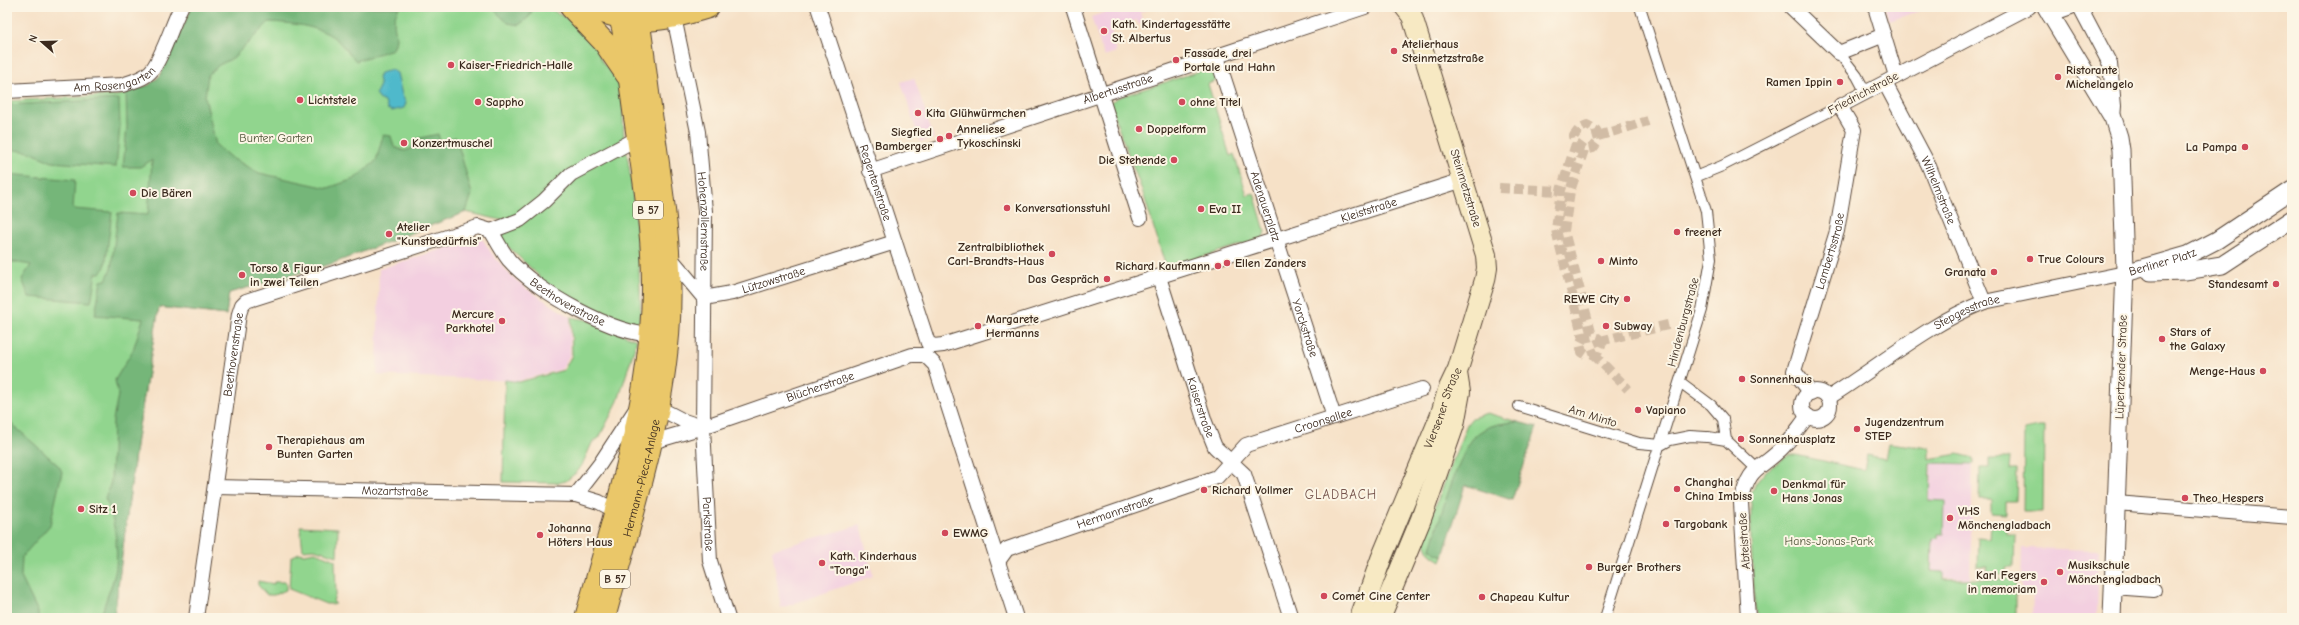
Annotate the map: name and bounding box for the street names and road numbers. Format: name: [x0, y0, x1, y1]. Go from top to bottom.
street label: Am Rosengarten: [73, 64, 159, 95]
street label: Friedrichstraße: [1825, 69, 1901, 117]
street label: Albertusstraße: [1081, 71, 1155, 107]
street label: Regentenstraße: [857, 143, 895, 223]
street label: Steinmetzstraße: [1447, 147, 1485, 229]
street label: Wilhelmstraße: [1918, 154, 1959, 226]
street label: Adenauerplatz: [1248, 169, 1284, 244]
street label: Hohenzollernstraße: [695, 171, 712, 271]
street label: Kleiststraße: [1339, 194, 1399, 225]
road number: B 57: [633, 201, 663, 219]
street label: Lambertsstraße: [1812, 212, 1847, 291]
street label: Berliner Platz: [2127, 245, 2199, 279]
street label: Lützowstraße: [740, 264, 807, 296]
street label: Beethovenstraße: [527, 275, 607, 329]
street label: Hindenburgstraße: [1664, 276, 1702, 368]
street label: Stepgesstraße: [1931, 292, 2001, 333]
street label: Yorckstraße: [1289, 297, 1321, 359]
street label: Beethovenstraße: [220, 312, 246, 397]
street label: Lüpertzender Straße: [2112, 315, 2130, 419]
street label: Viersener Straße: [1421, 365, 1465, 450]
street label: Blücherstraße: [784, 369, 856, 405]
street label: Kaiserstraße: [1184, 375, 1218, 440]
street label: Am Minto: [1567, 402, 1619, 430]
street label: Croonsallee: [1293, 405, 1354, 436]
street label: Hermann-Piecq-Anlage: [620, 418, 663, 538]
street label: Mozartstraße: [361, 483, 429, 499]
street label: Hermannstraße: [1075, 492, 1156, 532]
street label: Parkstraße: [700, 496, 716, 552]
street label: Abteistraße: [1735, 512, 1753, 570]
road number: B 57: [600, 570, 630, 588]

